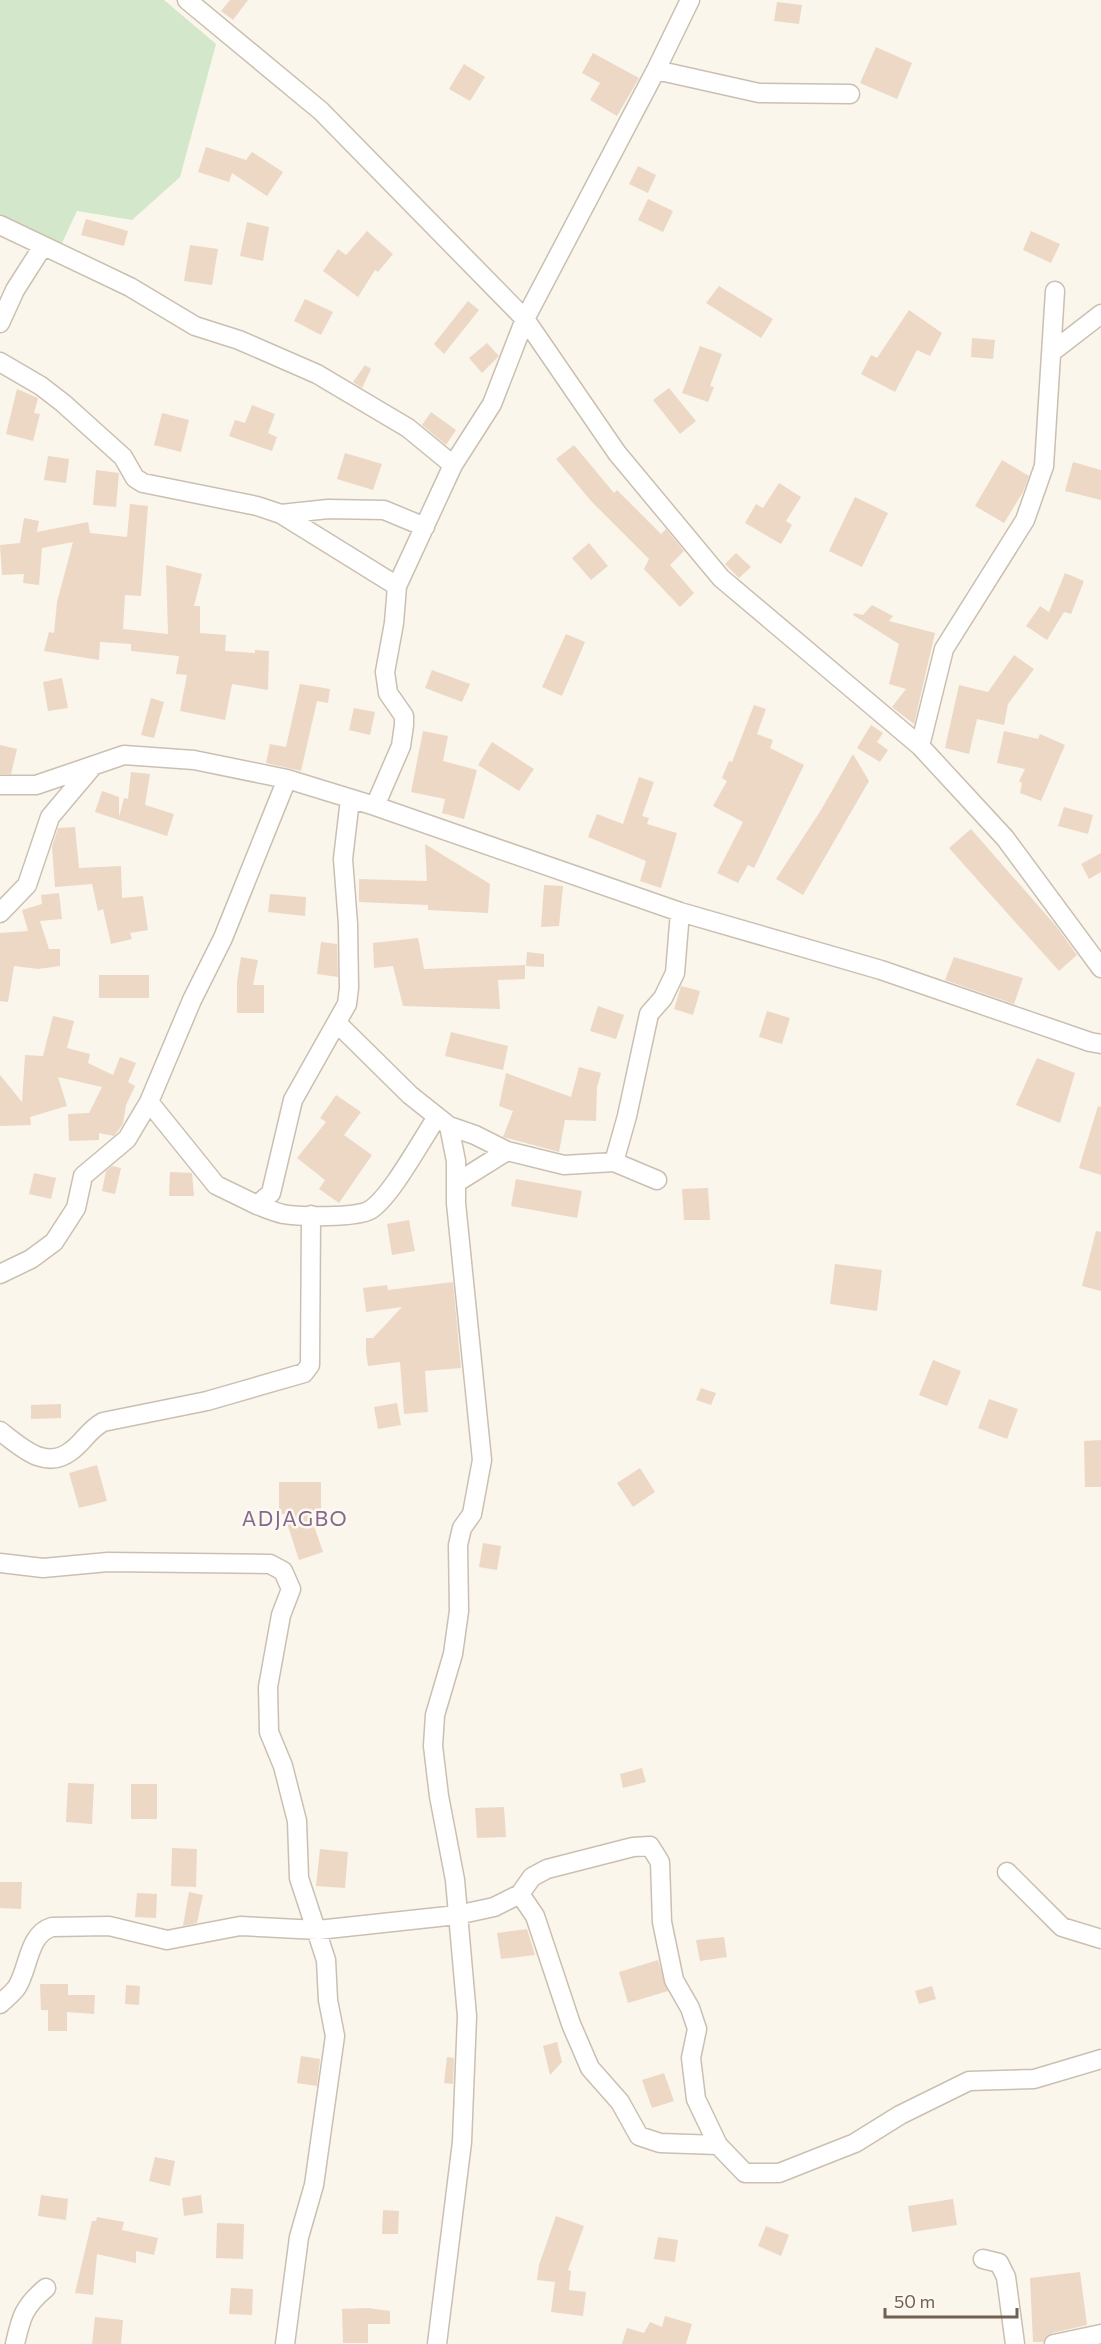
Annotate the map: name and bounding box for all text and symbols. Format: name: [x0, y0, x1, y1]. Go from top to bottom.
district label: ADJAGBO: [242, 1505, 348, 1530]
scale bar: [885, 2281, 1017, 2319]
text: 50 m: [894, 2290, 935, 2312]

